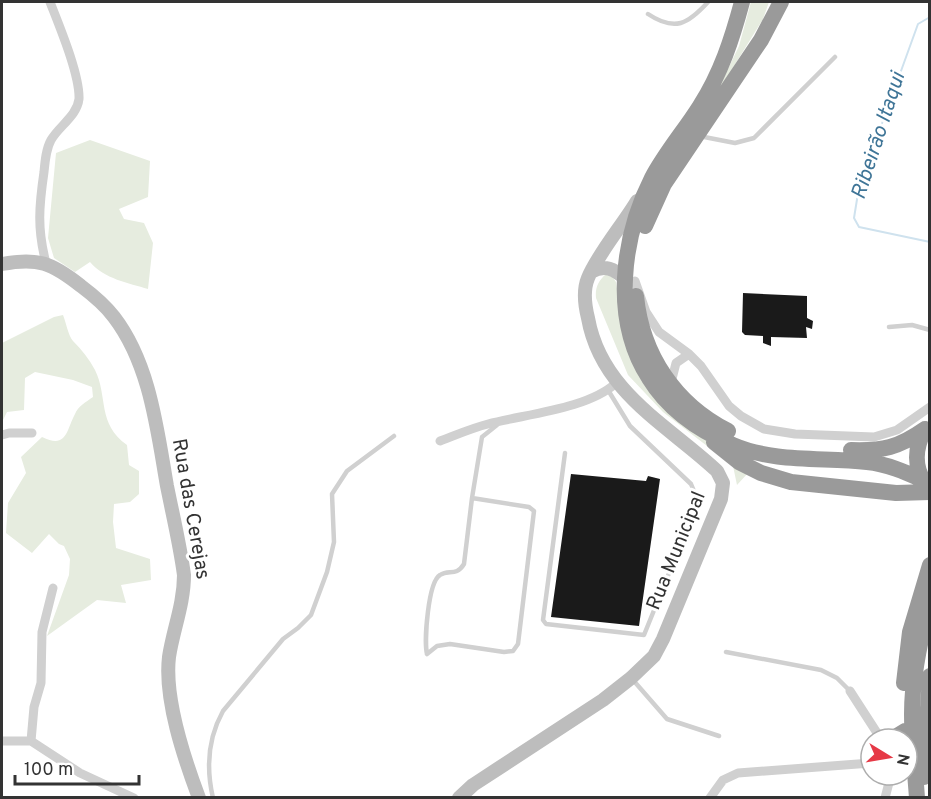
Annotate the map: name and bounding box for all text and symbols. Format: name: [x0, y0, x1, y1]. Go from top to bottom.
water label: Ribeirão Itaqui: [846, 67, 913, 203]
street label: Rua das Cerejas: [165, 437, 215, 581]
street label: Rua Municipal: [641, 488, 713, 614]
north arrow: [859, 727, 919, 787]
scale bar: [15, 748, 140, 786]
text: N: [891, 752, 913, 767]
text: 100 m: [24, 759, 73, 782]

